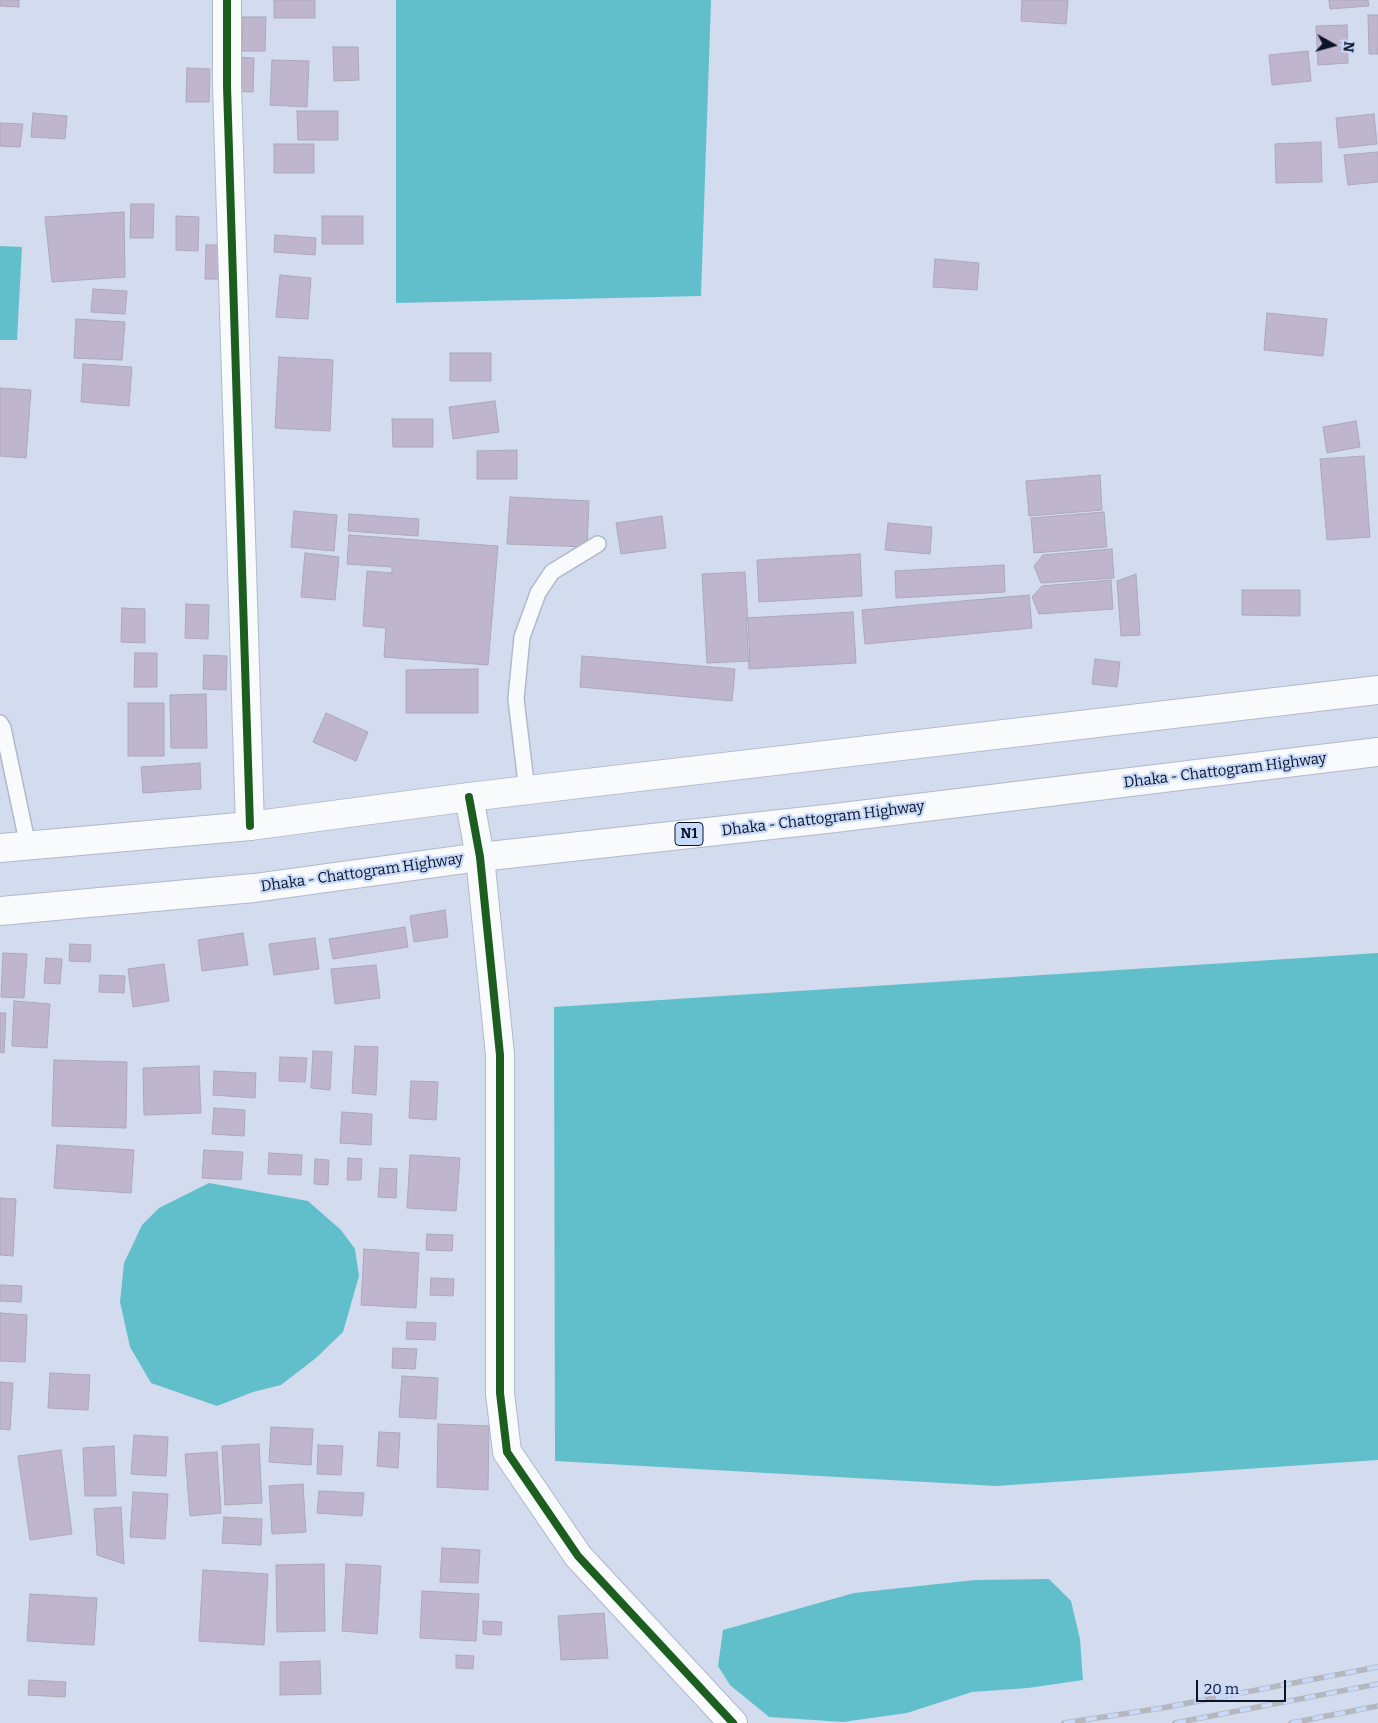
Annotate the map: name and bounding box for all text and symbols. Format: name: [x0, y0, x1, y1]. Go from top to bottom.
north arrow: [1308, 20, 1358, 70]
text: N: [1339, 40, 1357, 53]
street label: Dhaka - Chattogram Highway: [1123, 750, 1327, 792]
street label: Dhaka - Chattogram Highway: [721, 798, 925, 840]
road number: N1: [675, 822, 703, 846]
street label: Dhaka - Chattogram Highway: [260, 850, 464, 896]
scale bar: [1198, 1670, 1288, 1702]
text: 20 m: [1204, 1680, 1239, 1698]

